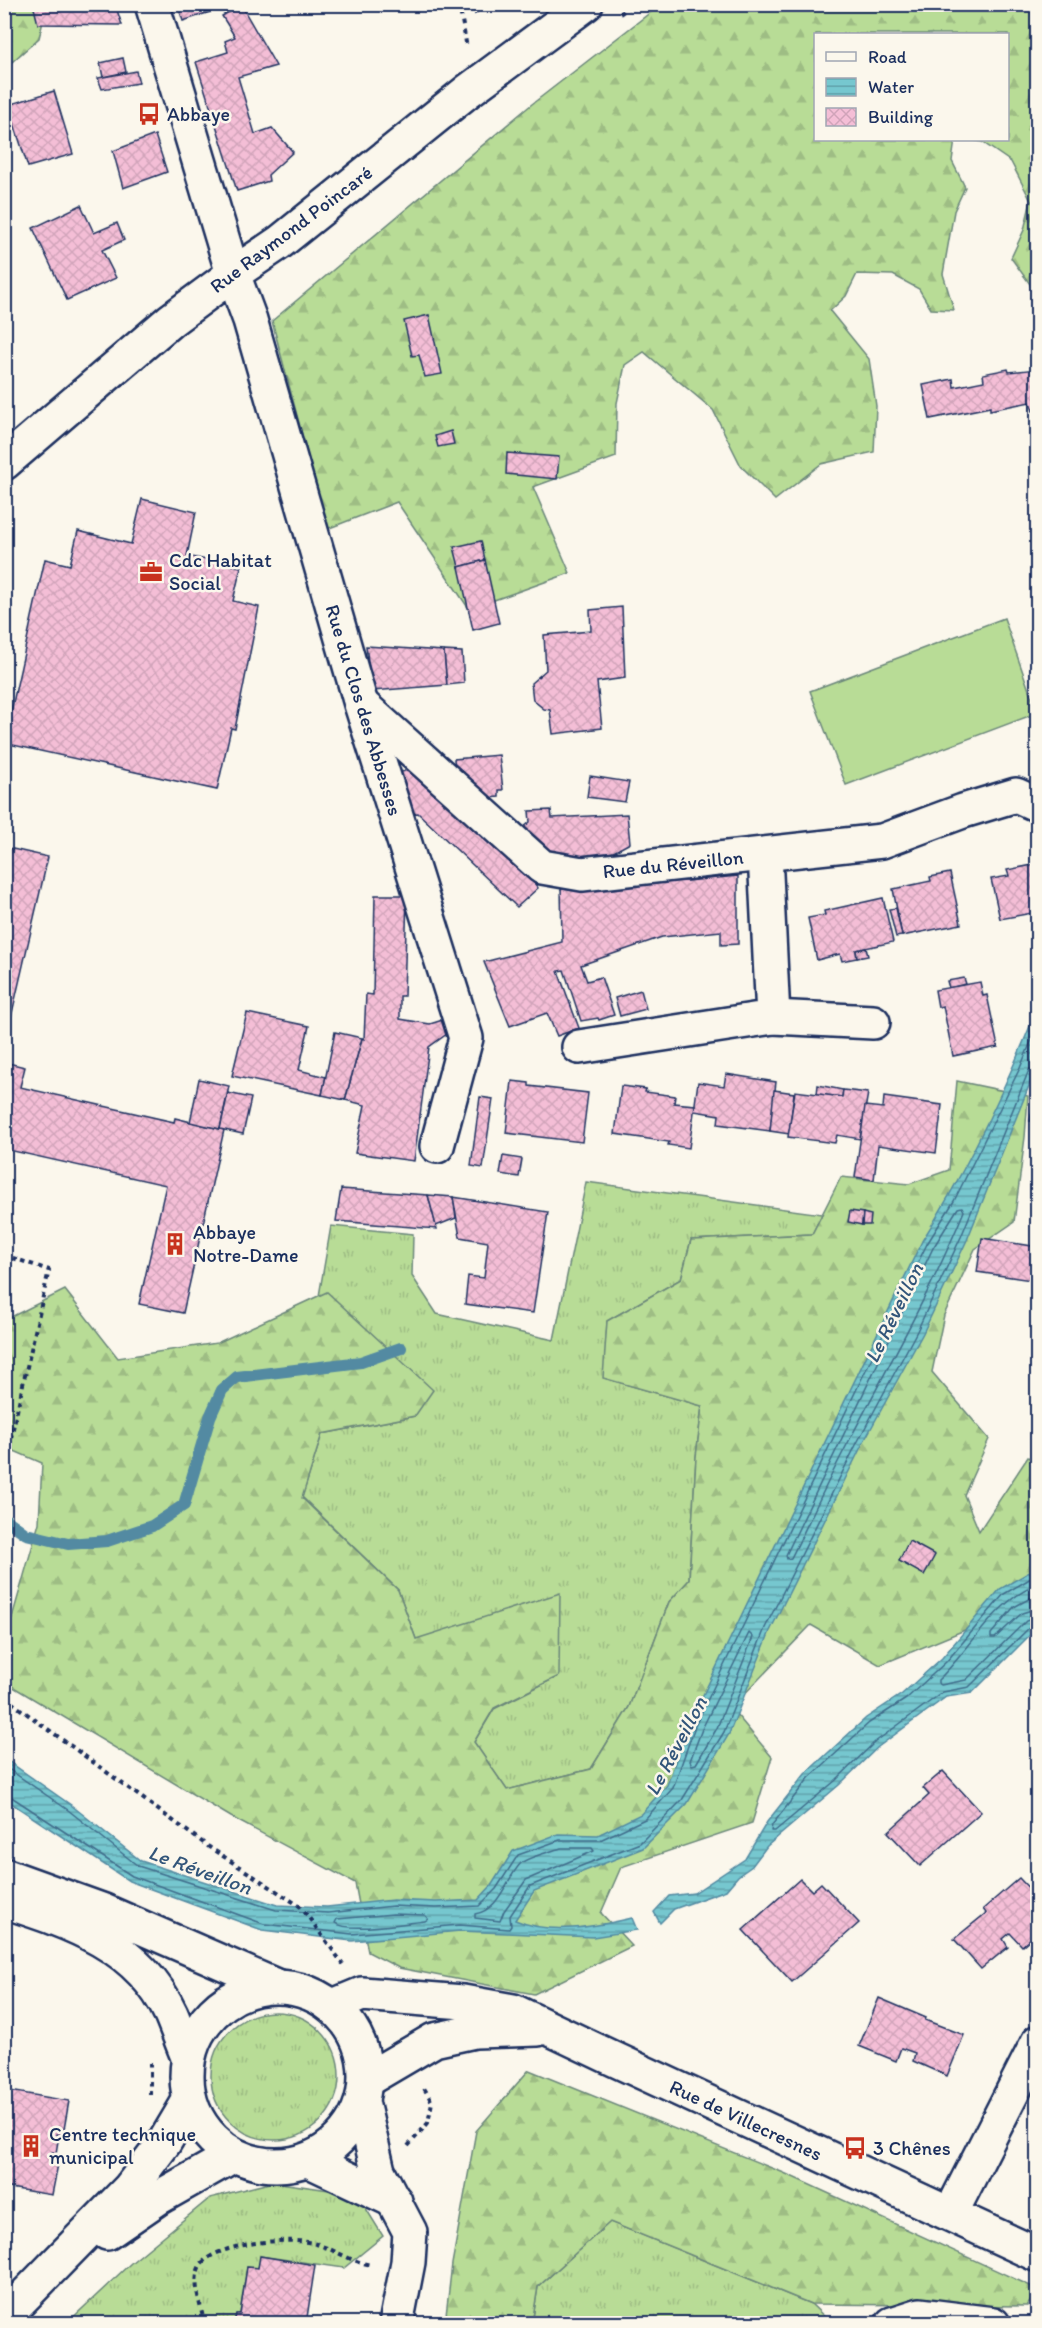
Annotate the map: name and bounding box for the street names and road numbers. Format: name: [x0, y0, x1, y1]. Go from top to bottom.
street label: Rue Raymond Poincaré: [205, 160, 377, 298]
street label: Rue du Clos des Abbesses: [320, 601, 408, 819]
street label: Rue du Réveillon: [601, 845, 745, 883]
street label: Rue de Villecresnes: [666, 2074, 826, 2166]

